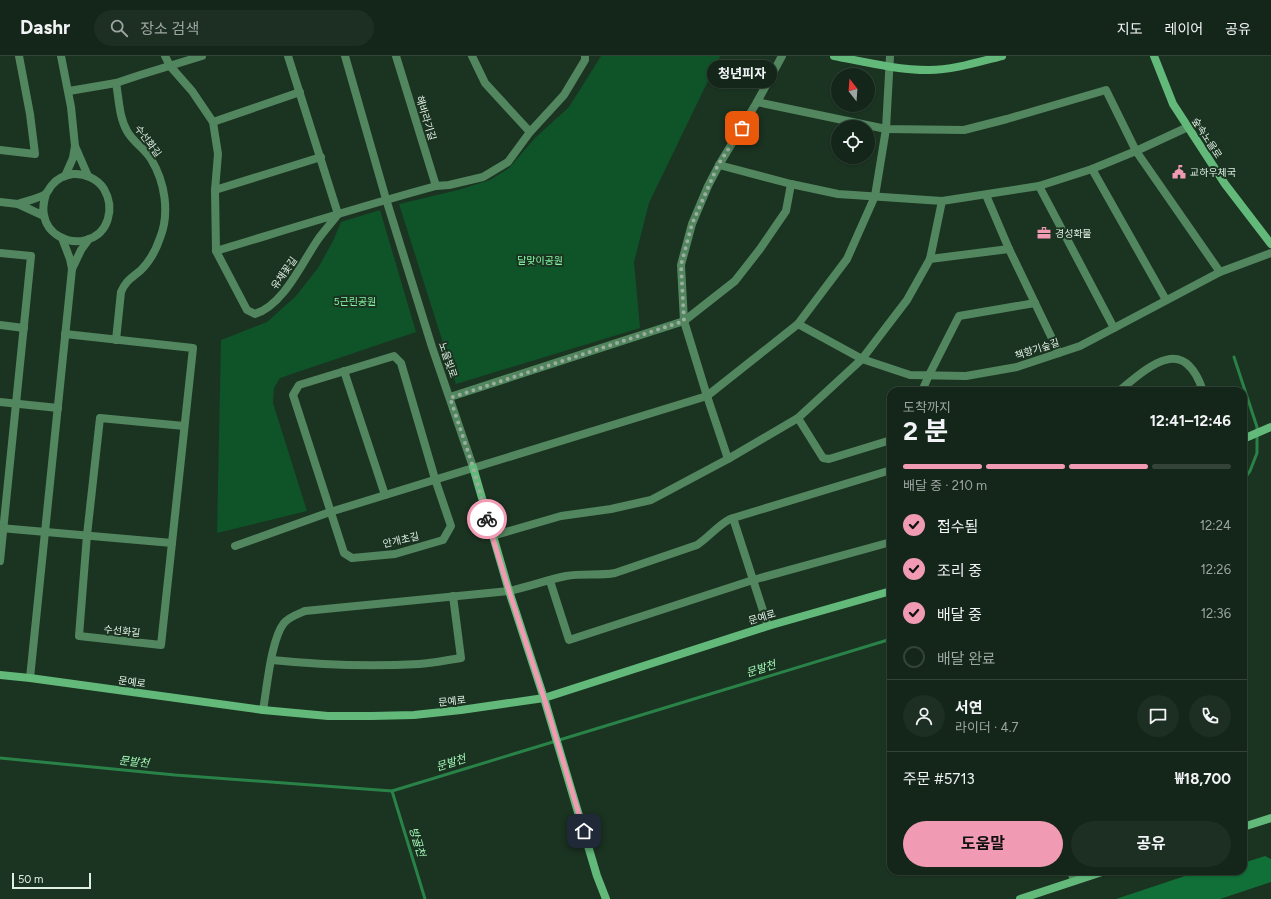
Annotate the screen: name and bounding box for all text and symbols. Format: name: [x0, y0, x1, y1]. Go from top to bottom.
search box: [94, 10, 374, 46]
text: Dashr: [20, 16, 70, 39]
icon: search: [108, 17, 130, 39]
text: 장소 검색: [140, 20, 199, 38]
text: 지도: [1117, 21, 1143, 38]
text: 레이어: [1165, 21, 1203, 38]
text: 공유: [1225, 21, 1251, 38]
callout: 청년피자: [707, 60, 777, 88]
text: 청년피자: [718, 66, 766, 81]
north arrow: [831, 68, 875, 112]
map controls: [831, 68, 875, 164]
street label: 해바라기길: [413, 94, 439, 142]
pin: [725, 111, 759, 145]
street label: 숲속노을로: [1189, 115, 1225, 161]
icon: bag: [731, 117, 753, 139]
button: locate: [831, 120, 875, 164]
street label: 수선화길: [132, 122, 164, 160]
public building icon: 교하우체국: [1171, 164, 1187, 180]
place label: 교하우체국: [1190, 166, 1236, 179]
office icon: 경성화물: [1036, 225, 1052, 241]
place label: 경성화물: [1055, 227, 1092, 240]
street label: 유채꽃길: [268, 254, 300, 292]
park label: 달맞이공원: [517, 254, 563, 267]
park label: 5근린공원: [334, 295, 376, 308]
street label: 책향기숲길: [1013, 336, 1061, 362]
street label: 노을빛로: [436, 340, 460, 380]
text: 도착까지: [903, 400, 951, 415]
text: 12:41–12:46: [1150, 412, 1231, 430]
text: 2 분: [903, 415, 948, 447]
text: 배달 중 · 210 m: [903, 478, 987, 493]
courier: [467, 499, 507, 539]
icon: bike: [476, 508, 498, 530]
icon: check: [903, 514, 925, 536]
text: 접수됨: [937, 518, 978, 536]
text: 12:24: [1200, 518, 1231, 533]
street label: 안개초길: [382, 530, 420, 550]
icon: check: [903, 558, 925, 580]
text: 조리 중: [937, 562, 982, 580]
text: 12:26: [1200, 562, 1231, 577]
icon: check: [903, 602, 925, 624]
text: 배달 중: [937, 606, 982, 624]
text: 12:36: [1201, 606, 1231, 621]
street label: 문예로: [747, 607, 777, 627]
street label: 수선화길: [103, 623, 141, 639]
text: 배달 완료: [937, 650, 996, 668]
water label: 문발천: [745, 658, 779, 680]
street label: 문예로: [117, 674, 147, 690]
street label: 문예로: [438, 693, 466, 709]
button: person: [903, 695, 945, 737]
button: chat: [1137, 695, 1179, 737]
button: phone: [1189, 695, 1231, 737]
text: 서연: [955, 699, 983, 717]
text: 라이더 · 4.7: [955, 720, 1018, 735]
water label: 문발천: [435, 752, 469, 774]
water label: 문발천: [118, 754, 152, 770]
text: 주문 #5713: [903, 770, 975, 788]
text: ₩18,700: [1175, 770, 1231, 788]
pin: [567, 814, 601, 848]
icon: home: [573, 820, 595, 842]
button: 도움말: [903, 821, 1063, 867]
button: 공유: [1071, 821, 1231, 867]
water label: 방골천: [406, 826, 428, 860]
scale bar: [12, 871, 91, 890]
text: 50 m: [18, 873, 43, 886]

